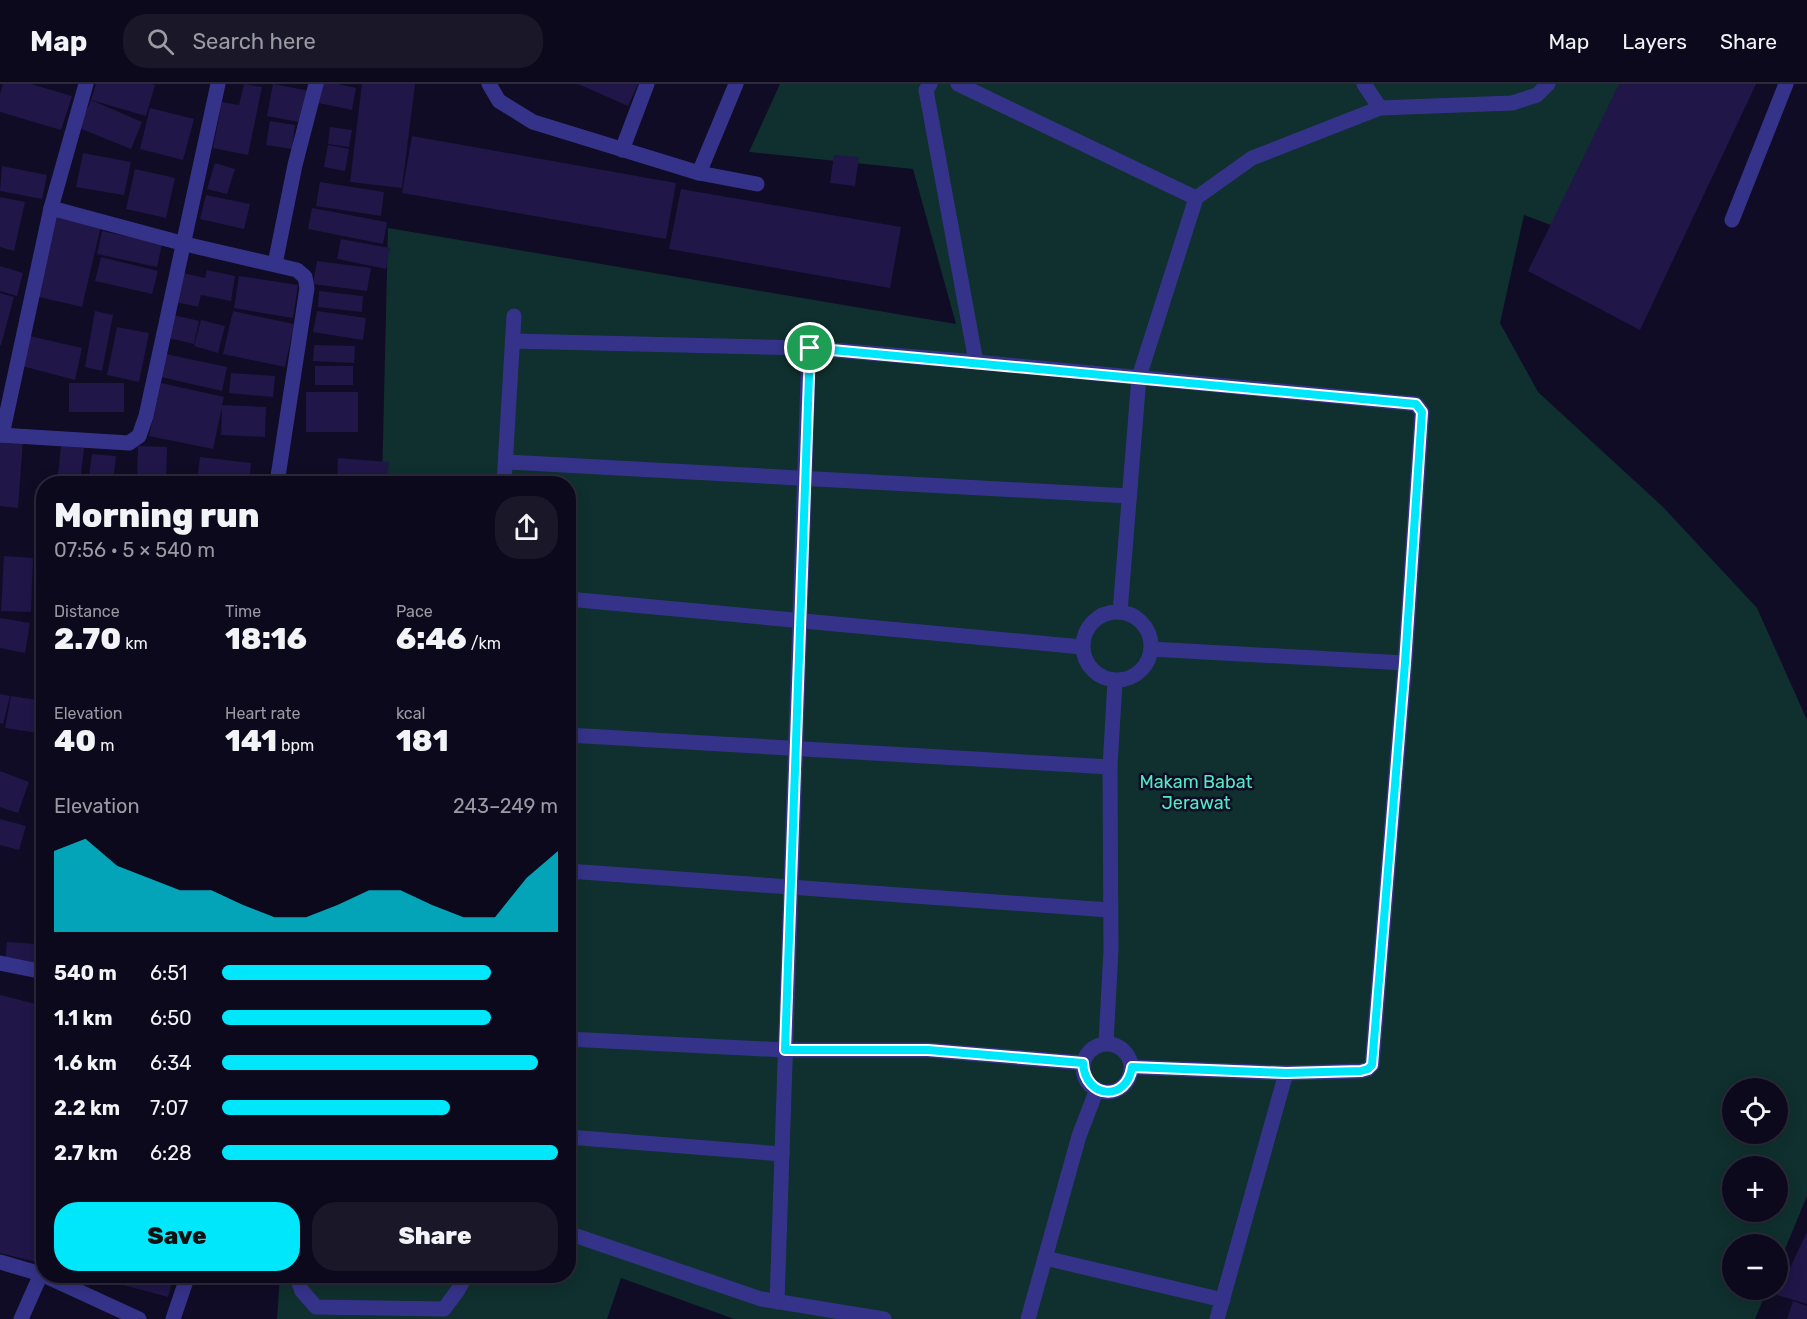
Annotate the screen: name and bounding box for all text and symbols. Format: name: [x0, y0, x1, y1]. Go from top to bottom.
search box: [123, 14, 543, 68]
text: Map: [30, 25, 87, 58]
icon: search: [144, 25, 177, 58]
text: Search here: [192, 28, 316, 55]
text: Map: [1548, 29, 1589, 54]
text: Layers: [1622, 29, 1687, 54]
text: Share: [1720, 29, 1777, 54]
pin: [784, 322, 835, 373]
icon: arrive: [793, 331, 826, 364]
text: Morning run: [54, 496, 259, 535]
button: share: [495, 496, 558, 559]
text: 07:56 · 5 × 540 m: [54, 538, 215, 562]
text: Distance: [54, 602, 120, 621]
text: Time: [225, 602, 261, 621]
text: Pace: [396, 602, 433, 621]
text: 2.70: [54, 621, 121, 657]
text: 18:16: [225, 621, 307, 657]
text: 6:46: [396, 621, 467, 657]
text: km: [121, 634, 148, 653]
text: /km: [467, 634, 501, 653]
text: Elevation: [54, 704, 123, 723]
text: Heart rate: [225, 704, 300, 723]
text: kcal: [396, 704, 425, 723]
text: 40: [54, 723, 96, 759]
text: 141: [225, 723, 277, 759]
text: 181: [396, 723, 448, 759]
text: m: [96, 736, 114, 755]
text: bpm: [277, 736, 314, 755]
park label: Makam Babat Jerawat: [1139, 771, 1253, 814]
text: Elevation: [54, 794, 140, 818]
text: 243–249 m: [453, 794, 558, 818]
text: 540 m: [54, 961, 117, 985]
text: 6:51: [150, 961, 187, 985]
text: 1.1 km: [54, 1006, 113, 1030]
text: 6:50: [150, 1006, 192, 1030]
text: 1.6 km: [54, 1051, 117, 1075]
text: 6:34: [150, 1051, 192, 1075]
map controls: [1722, 1078, 1788, 1300]
button: locate: [1722, 1078, 1788, 1144]
text: 2.2 km: [54, 1096, 120, 1120]
text: 7:07: [150, 1096, 188, 1120]
text: 2.7 km: [54, 1141, 118, 1165]
text: 6:28: [150, 1141, 192, 1165]
button: +: [1722, 1156, 1788, 1222]
button: Save: [54, 1202, 300, 1271]
button: Share: [312, 1202, 558, 1271]
button: −: [1722, 1234, 1788, 1300]

